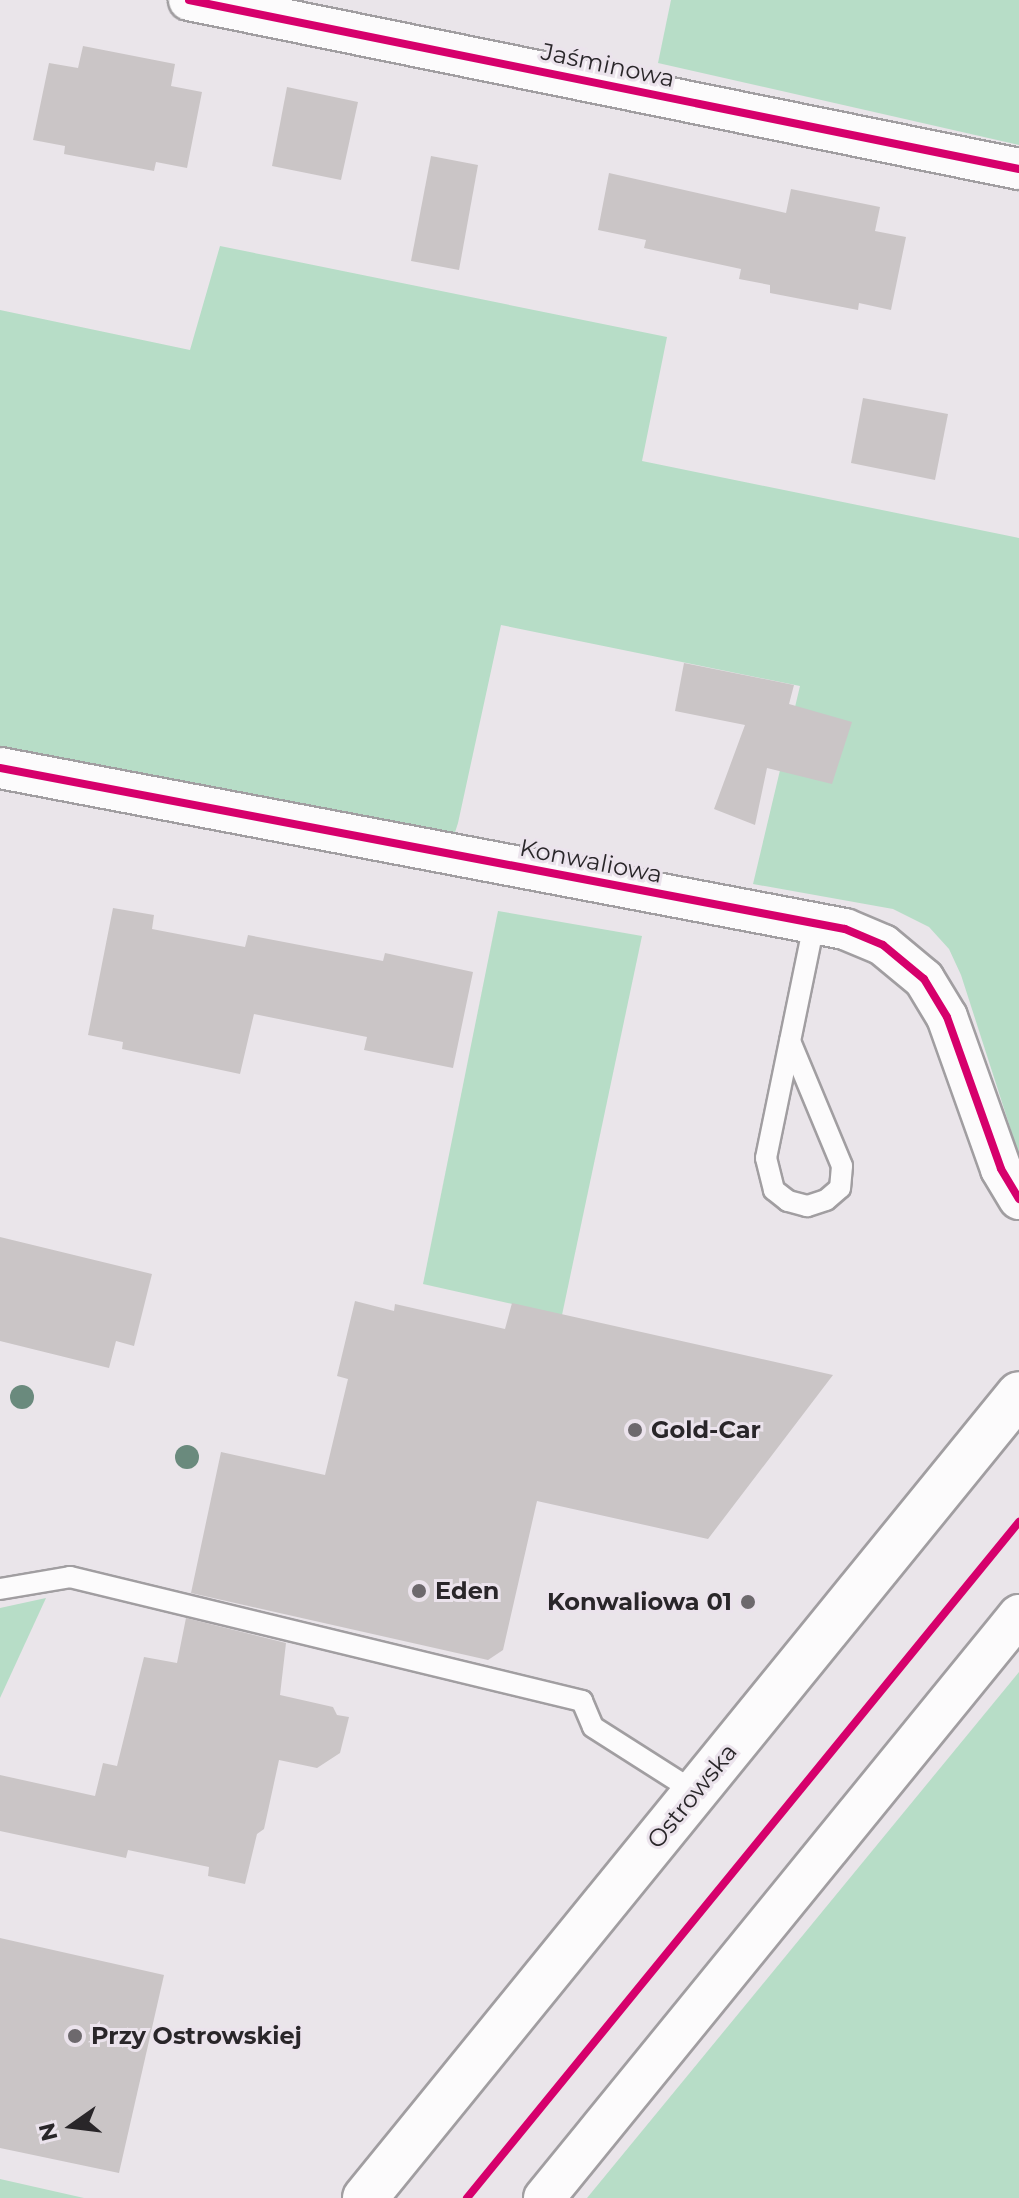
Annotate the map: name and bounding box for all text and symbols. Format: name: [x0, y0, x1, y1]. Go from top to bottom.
street label: Jaśminowa: [539, 37, 677, 93]
street label: Konwaliowa: [517, 833, 665, 889]
place label: Gold-Car: [651, 1416, 761, 1444]
marker: Gold-Car: [626, 1421, 644, 1439]
place label: Eden: [435, 1577, 499, 1605]
marker: Eden: [410, 1582, 428, 1600]
place label: Konwaliowa 01: [547, 1588, 732, 1616]
marker: Konwaliowa 01: [739, 1593, 757, 1611]
street label: Ostrowska: [641, 1738, 743, 1854]
place label: Przy Ostrowskiej: [91, 2022, 302, 2050]
marker: Przy Ostrowskiej: [66, 2027, 84, 2045]
north arrow: [32, 2086, 112, 2166]
text: N: [33, 2120, 63, 2144]

